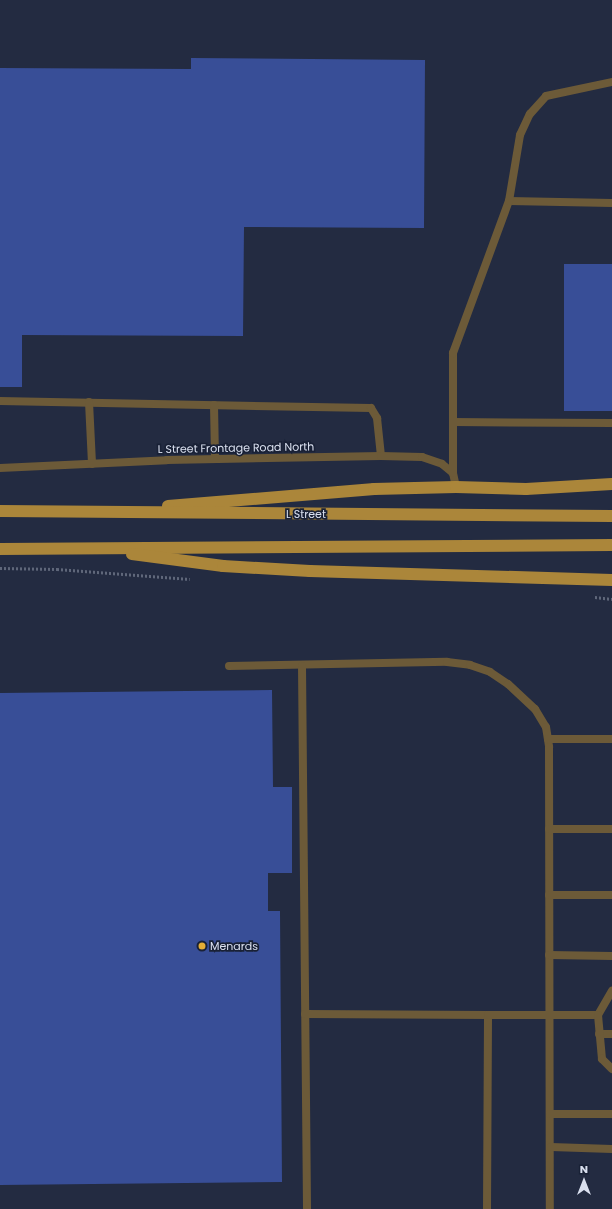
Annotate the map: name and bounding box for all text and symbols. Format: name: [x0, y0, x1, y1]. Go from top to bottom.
street label: L Street Frontage Road North: [158, 440, 314, 456]
street label: L Street: [286, 507, 326, 521]
place label: Menards: [210, 939, 258, 953]
marker: Menards: [197, 941, 207, 951]
north arrow: [564, 1161, 604, 1201]
text: N: [580, 1161, 588, 1177]

